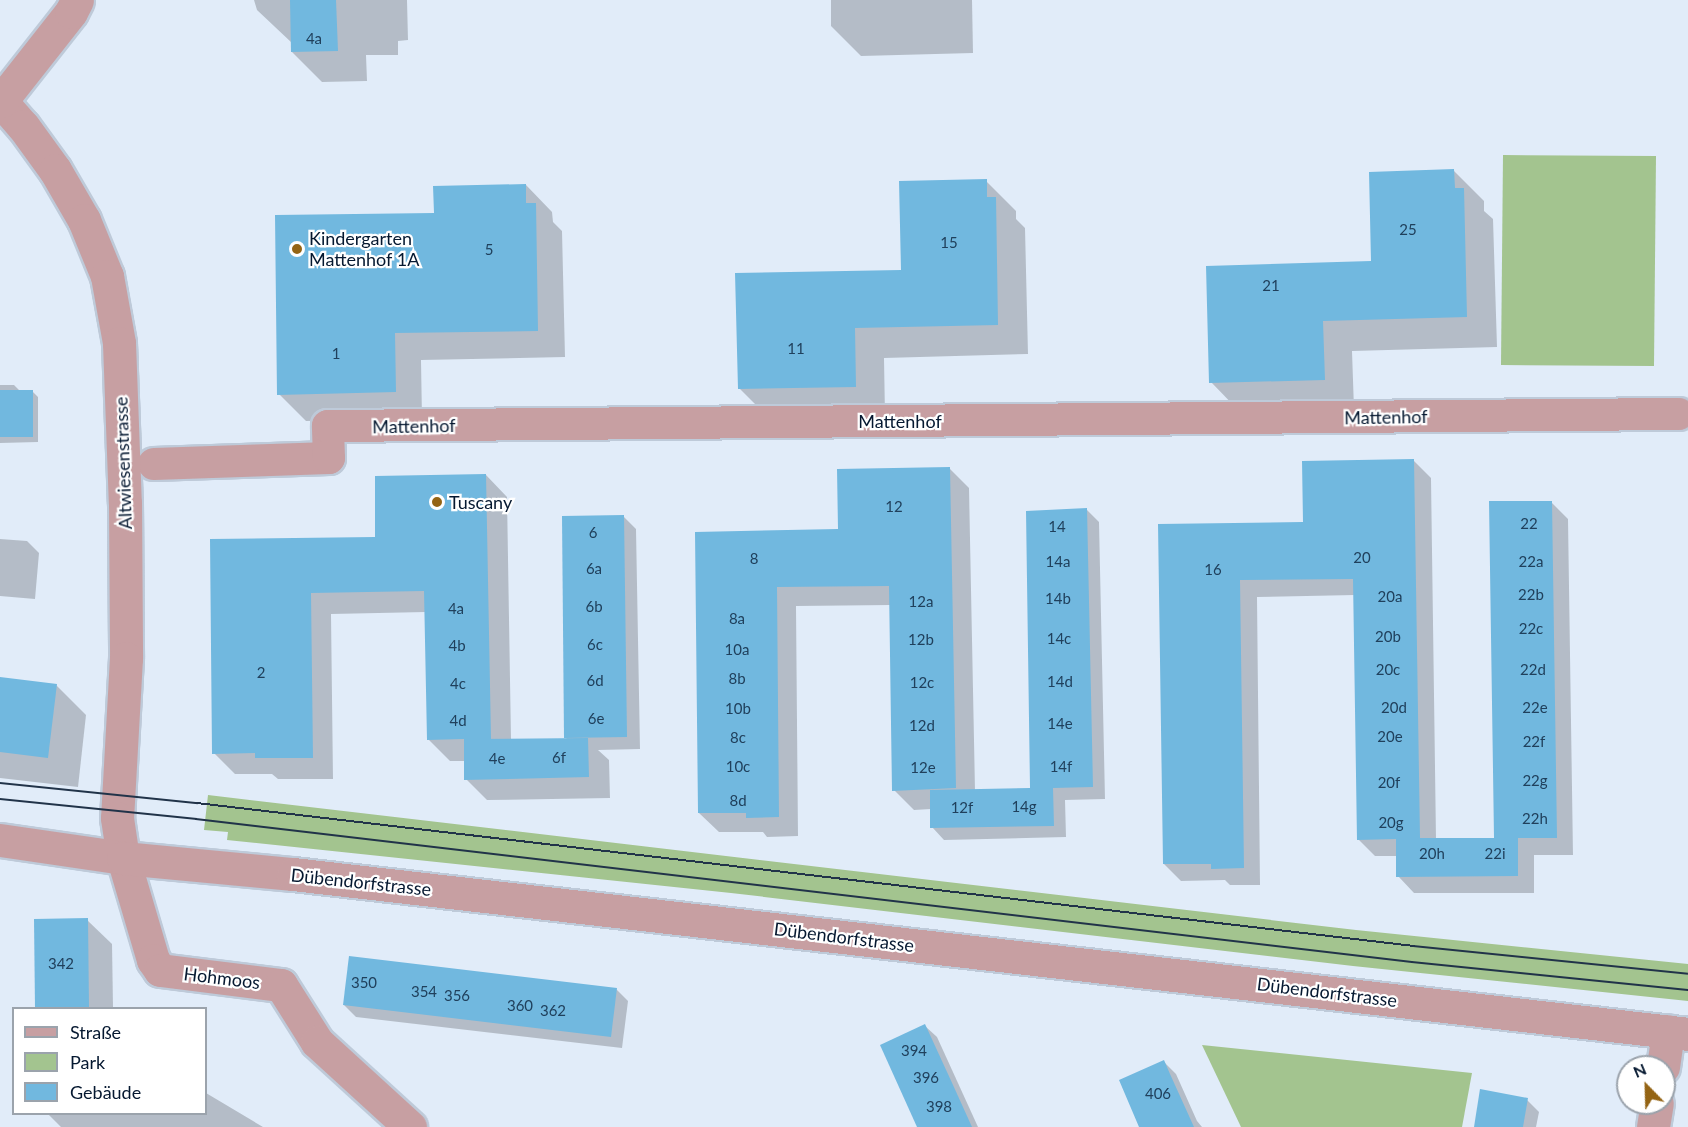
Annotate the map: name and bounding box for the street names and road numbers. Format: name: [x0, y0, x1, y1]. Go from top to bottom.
street label: Altwiesenstrasse: [110, 396, 136, 530]
street label: Mattenhof: [1344, 405, 1428, 429]
street label: Mattenhof: [858, 410, 942, 432]
street label: Mattenhof: [372, 414, 456, 438]
street label: Dübendorfstrasse: [290, 864, 432, 900]
street label: Dübendorfstrasse: [773, 918, 915, 956]
street label: Hohmoos: [183, 963, 261, 993]
street label: Dübendorfstrasse: [1256, 973, 1398, 1011]

